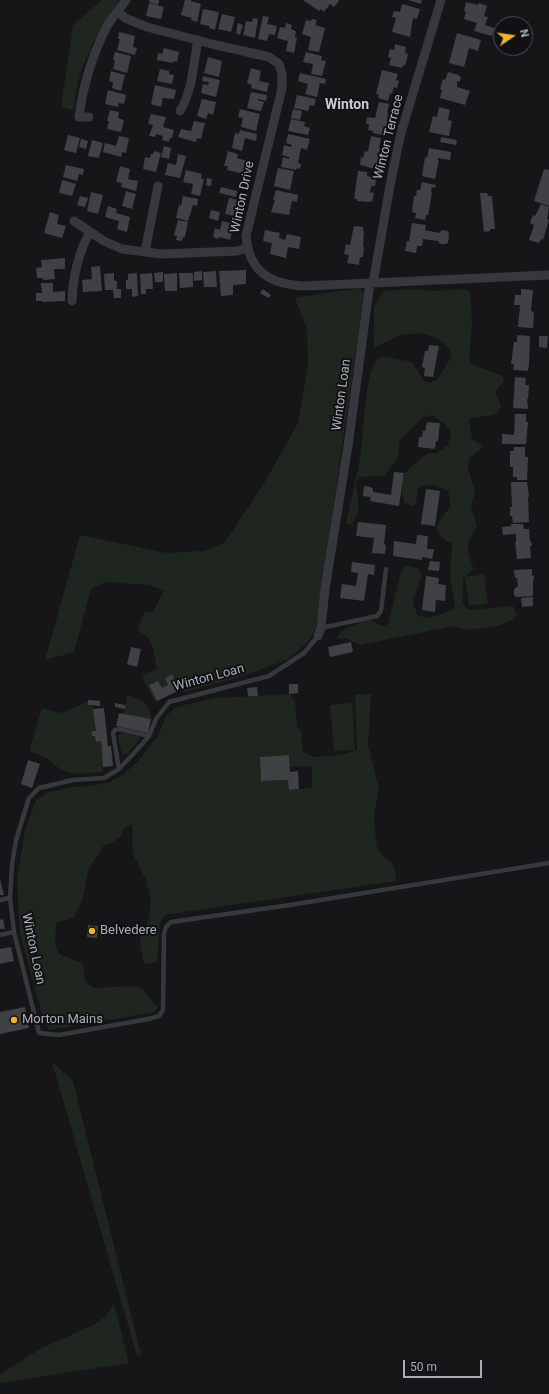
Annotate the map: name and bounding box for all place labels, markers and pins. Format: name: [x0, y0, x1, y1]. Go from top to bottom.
place label: Belvedere: [100, 923, 157, 939]
marker: Belvedere: [87, 926, 97, 936]
place label: Morton Mains: [22, 1012, 103, 1028]
marker: Morton Mains: [9, 1015, 19, 1025]

